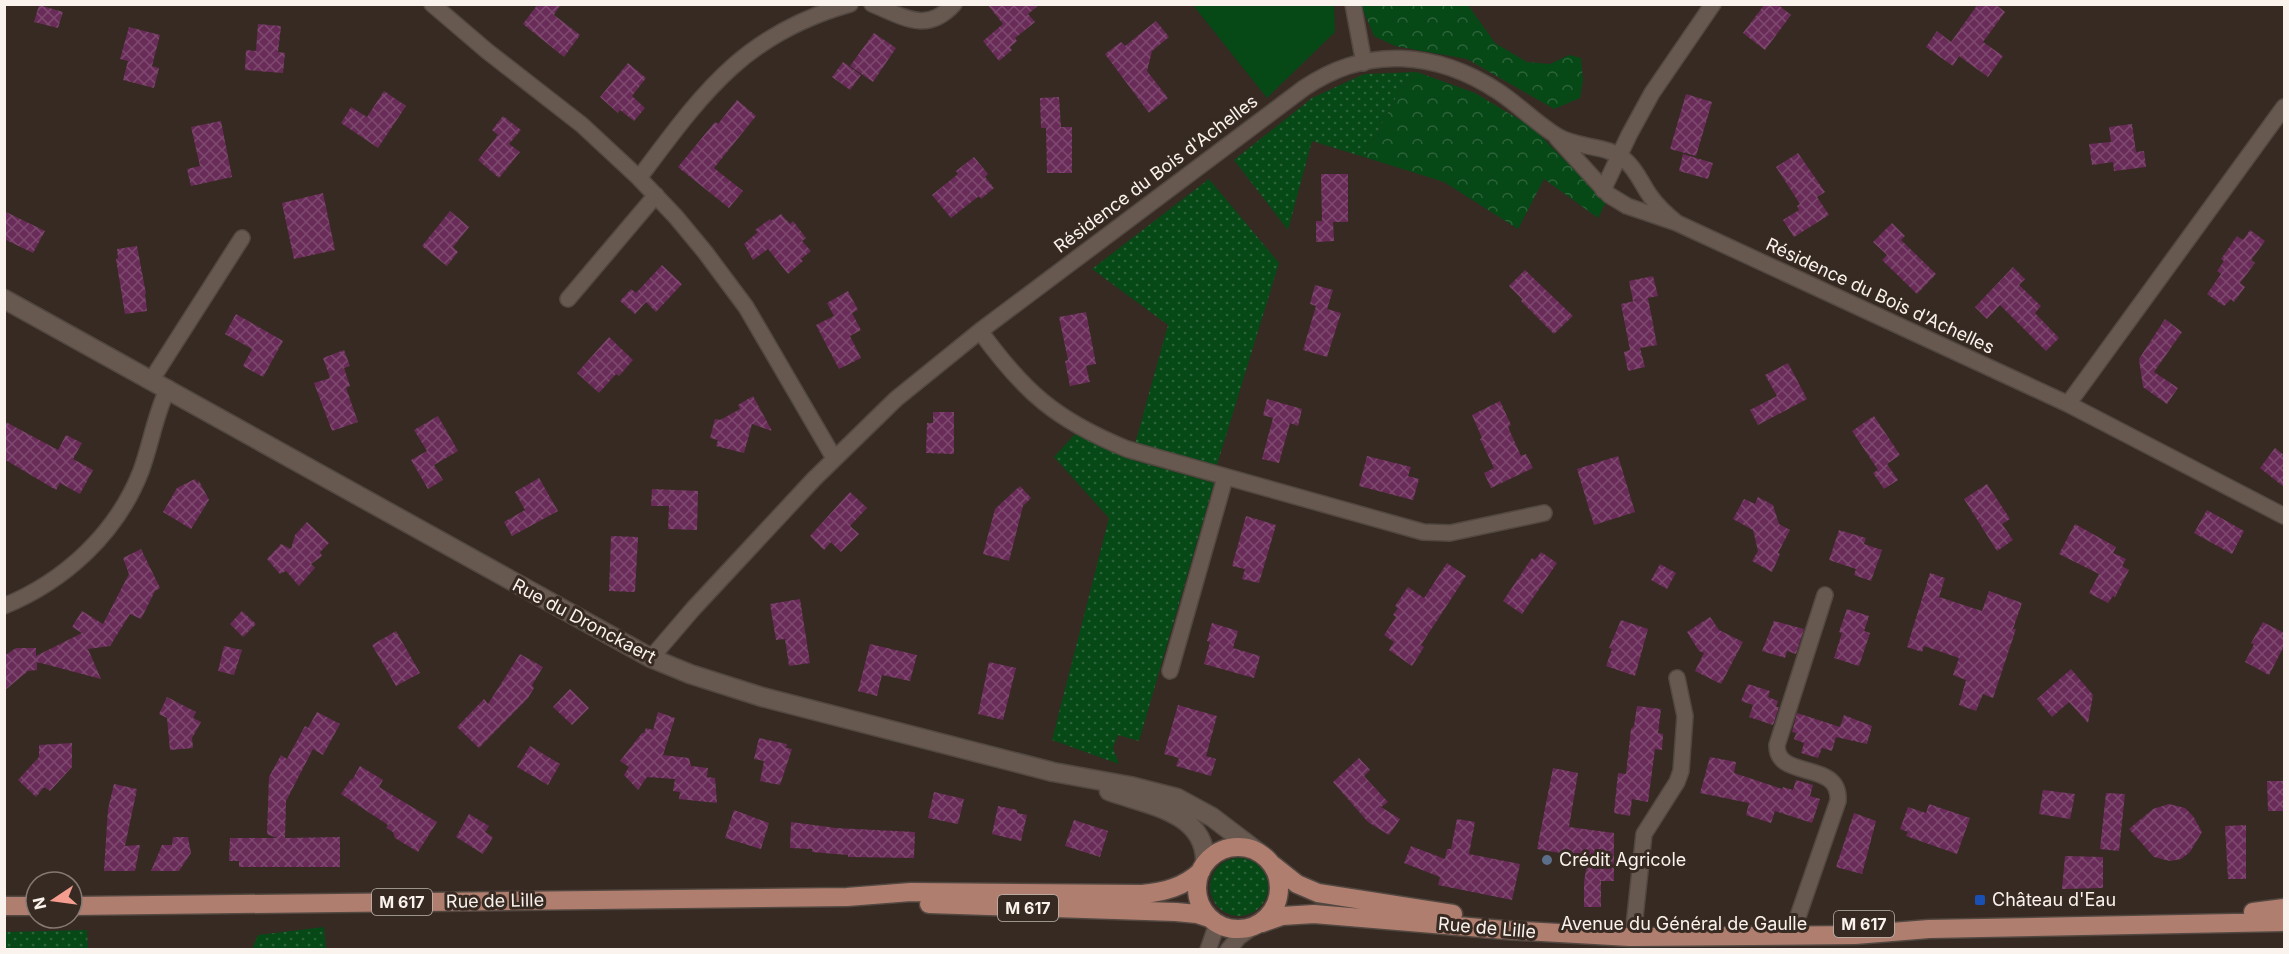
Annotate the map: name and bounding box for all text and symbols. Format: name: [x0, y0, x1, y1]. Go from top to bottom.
street label: Résidence du Bois d'Achelles: [1050, 90, 1262, 257]
street label: Résidence du Bois d'Achelles: [1763, 233, 1998, 358]
street label: Rue du Dronckaert: [509, 574, 660, 667]
place label: Crédit Agricole: [1559, 849, 1686, 870]
marker: Crédit Agricole: [1540, 853, 1554, 867]
north arrow: [24, 870, 84, 930]
road number: M 617: [372, 889, 432, 915]
street label: Rue de Lille: [446, 889, 544, 912]
place label: Château d'Eau: [1992, 889, 2116, 910]
marker: Château d'Eau: [1973, 893, 1987, 907]
text: N: [28, 895, 51, 912]
road number: M 617: [998, 895, 1058, 921]
road number: M 617: [1834, 911, 1894, 937]
street label: Rue de Lille: [1437, 913, 1537, 942]
street label: Avenue du Général de Gaulle: [1561, 913, 1807, 934]

